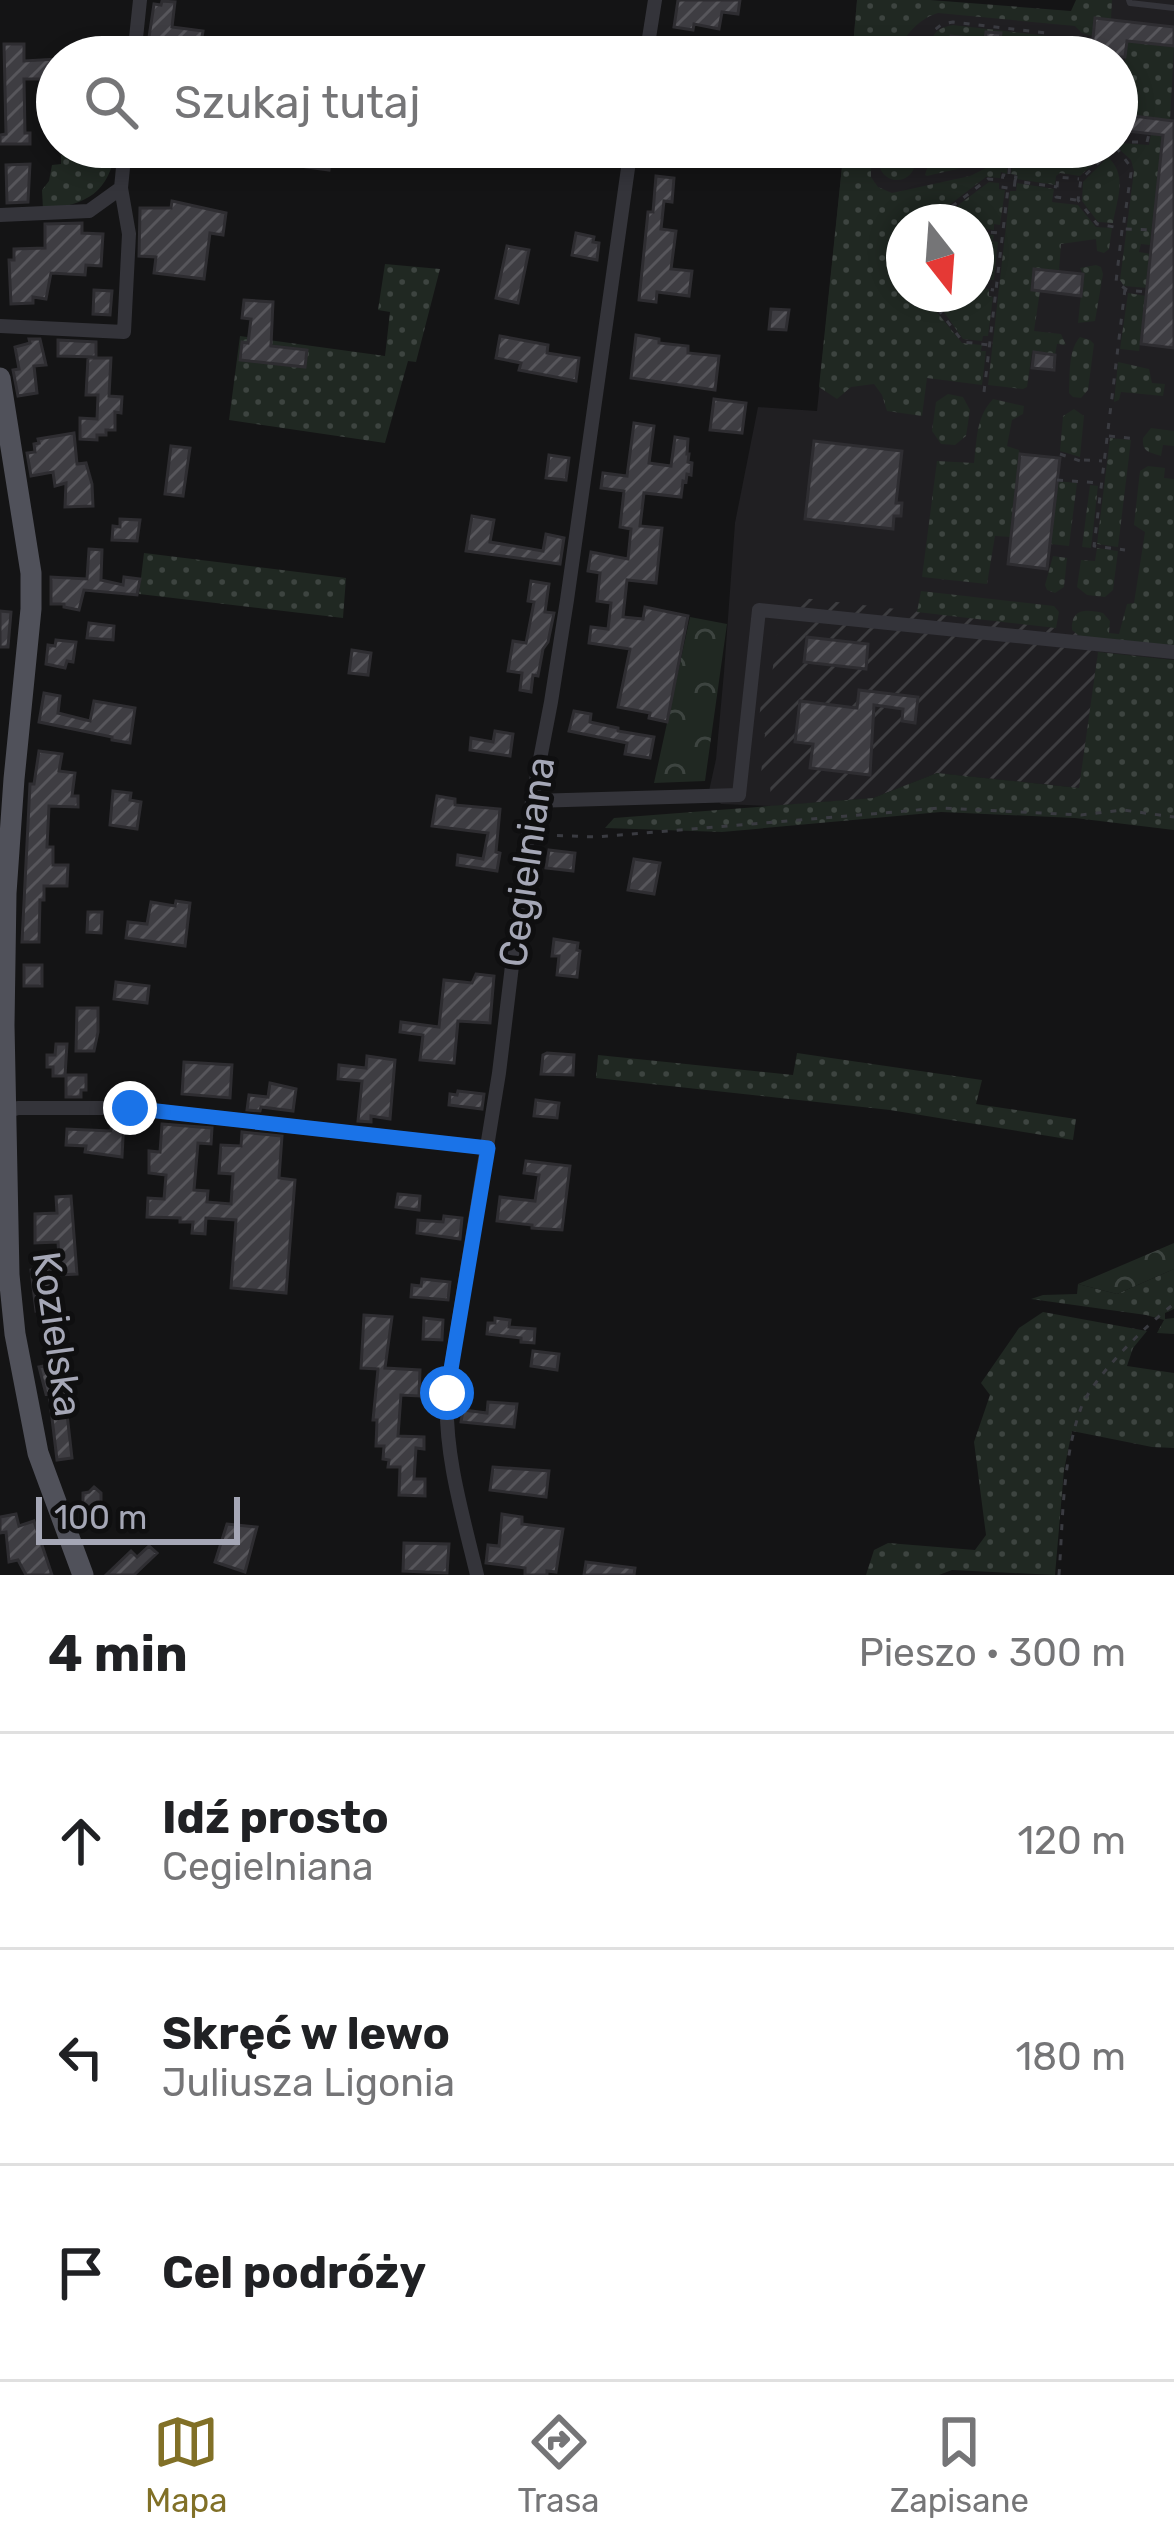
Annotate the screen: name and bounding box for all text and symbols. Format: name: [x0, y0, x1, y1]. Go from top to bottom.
search box: [36, 36, 1138, 168]
icon: search: [78, 69, 144, 135]
text: Szukaj tutaj: [174, 76, 421, 129]
north arrow: [886, 204, 994, 312]
street label: Cegielniana: [489, 754, 565, 970]
route end: [103, 1081, 157, 1135]
street label: Kozielska: [23, 1249, 91, 1419]
route start: [420, 1366, 474, 1420]
scale bar: [36, 1491, 240, 1544]
text: 100 m: [54, 1498, 147, 1537]
text: 4 min: [48, 1623, 188, 1684]
text: Pieszo · 300 m: [859, 1630, 1126, 1676]
text: Idź prosto: [162, 1791, 389, 1844]
icon: ahead: [48, 1808, 114, 1874]
text: 120 m: [1017, 1818, 1126, 1864]
text: Cegielniana: [162, 1844, 374, 1890]
text: Skręć w lewo: [162, 2007, 450, 2060]
icon: left: [48, 2024, 114, 2090]
text: 180 m: [1016, 2034, 1126, 2080]
text: Juliusza Ligonia: [162, 2060, 455, 2106]
icon: arrive: [48, 2240, 114, 2306]
text: Cel podróży: [162, 2246, 426, 2299]
tab: Mapa: [145, 2409, 227, 2520]
tab: Trasa: [518, 2409, 600, 2520]
tab: Zapisane: [890, 2409, 1029, 2520]

